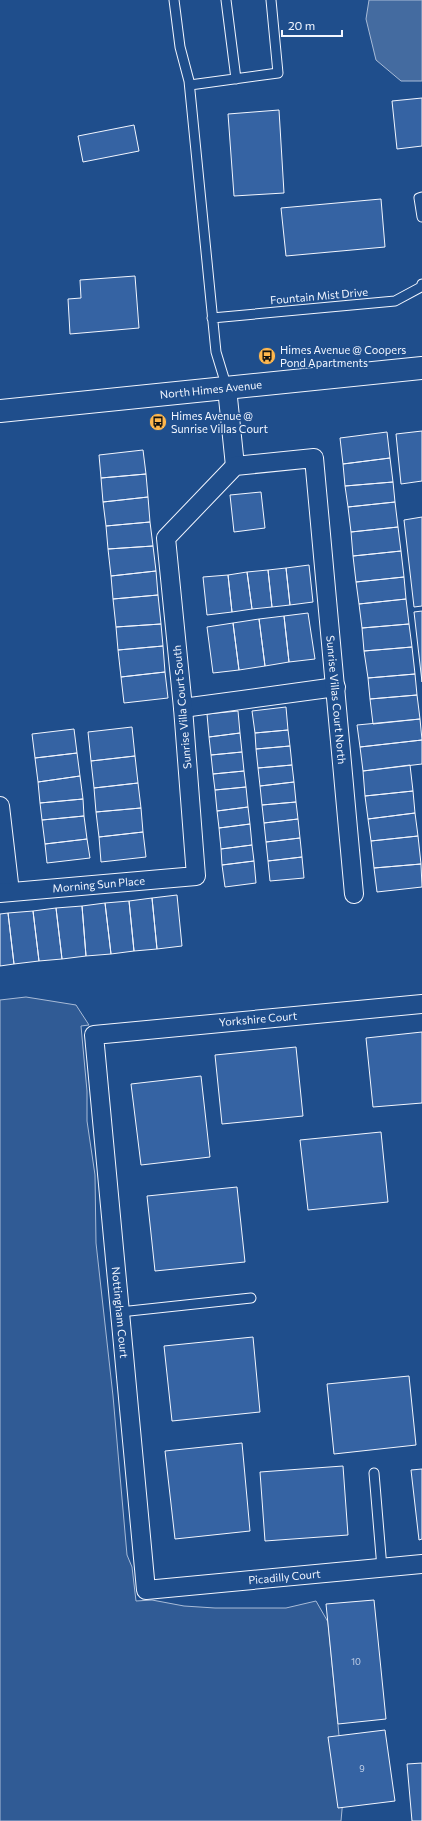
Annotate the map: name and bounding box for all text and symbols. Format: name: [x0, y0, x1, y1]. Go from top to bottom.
scale bar: [282, 12, 342, 38]
text: 20 m: [288, 18, 315, 32]
street label: Fountain Mist Drive: [270, 285, 369, 306]
place label: Himes Avenue @ Coopers Pond Apartments: [280, 343, 406, 369]
bus stop icon: Himes Avenue @ Coopers Pond Apartments: [257, 346, 277, 366]
street label: North Himes Avenue: [159, 377, 263, 401]
place label: Himes Avenue @ Sunrise Villas Court: [171, 409, 269, 435]
bus stop icon: Himes Avenue @ Sunrise Villas Court: [148, 412, 168, 432]
street label: Sunrise Villas Court North: [324, 635, 349, 765]
street label: Sunrise Villa Court South: [170, 645, 193, 769]
street label: Morning Sun Place: [52, 873, 146, 894]
street label: Yorkshire Court: [218, 1009, 298, 1028]
street label: Nottingham Court: [110, 1266, 131, 1359]
street label: Picadilly Court: [248, 1567, 322, 1586]
house number: 10: [351, 1656, 361, 1667]
house number: 9: [359, 1763, 365, 1774]

